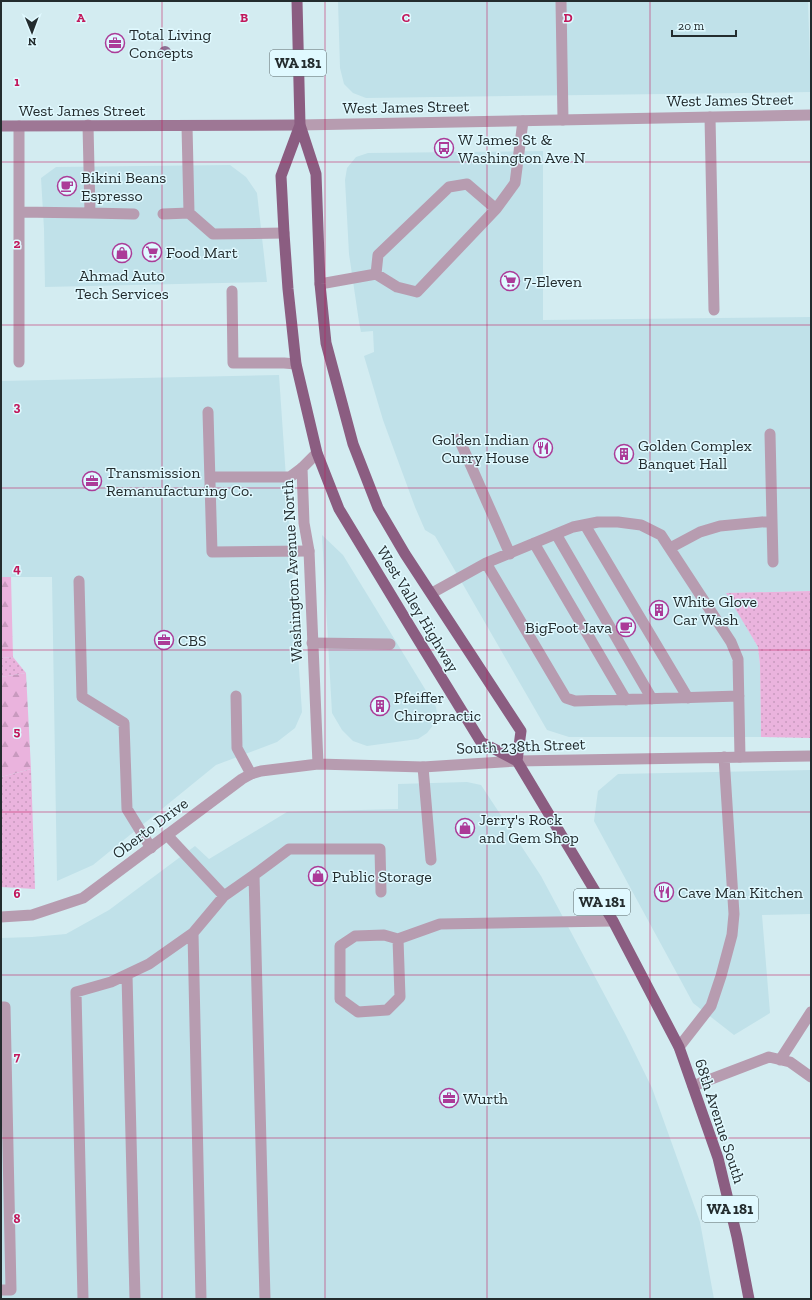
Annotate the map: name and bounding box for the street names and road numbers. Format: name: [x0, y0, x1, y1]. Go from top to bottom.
road number: WA 181: [270, 50, 326, 76]
street label: West James Street: [666, 89, 794, 111]
street label: West James Street: [342, 96, 470, 118]
street label: West James Street: [19, 101, 145, 120]
street label: Washington Avenue North: [278, 479, 306, 663]
street label: West Valley Highway: [373, 542, 464, 676]
street label: South 238th Street: [456, 734, 586, 758]
street label: Oberto Drive: [108, 793, 192, 863]
road number: WA 181: [574, 889, 630, 915]
street label: 68th Avenue South: [691, 1056, 749, 1186]
road number: WA 181: [702, 1196, 758, 1222]

